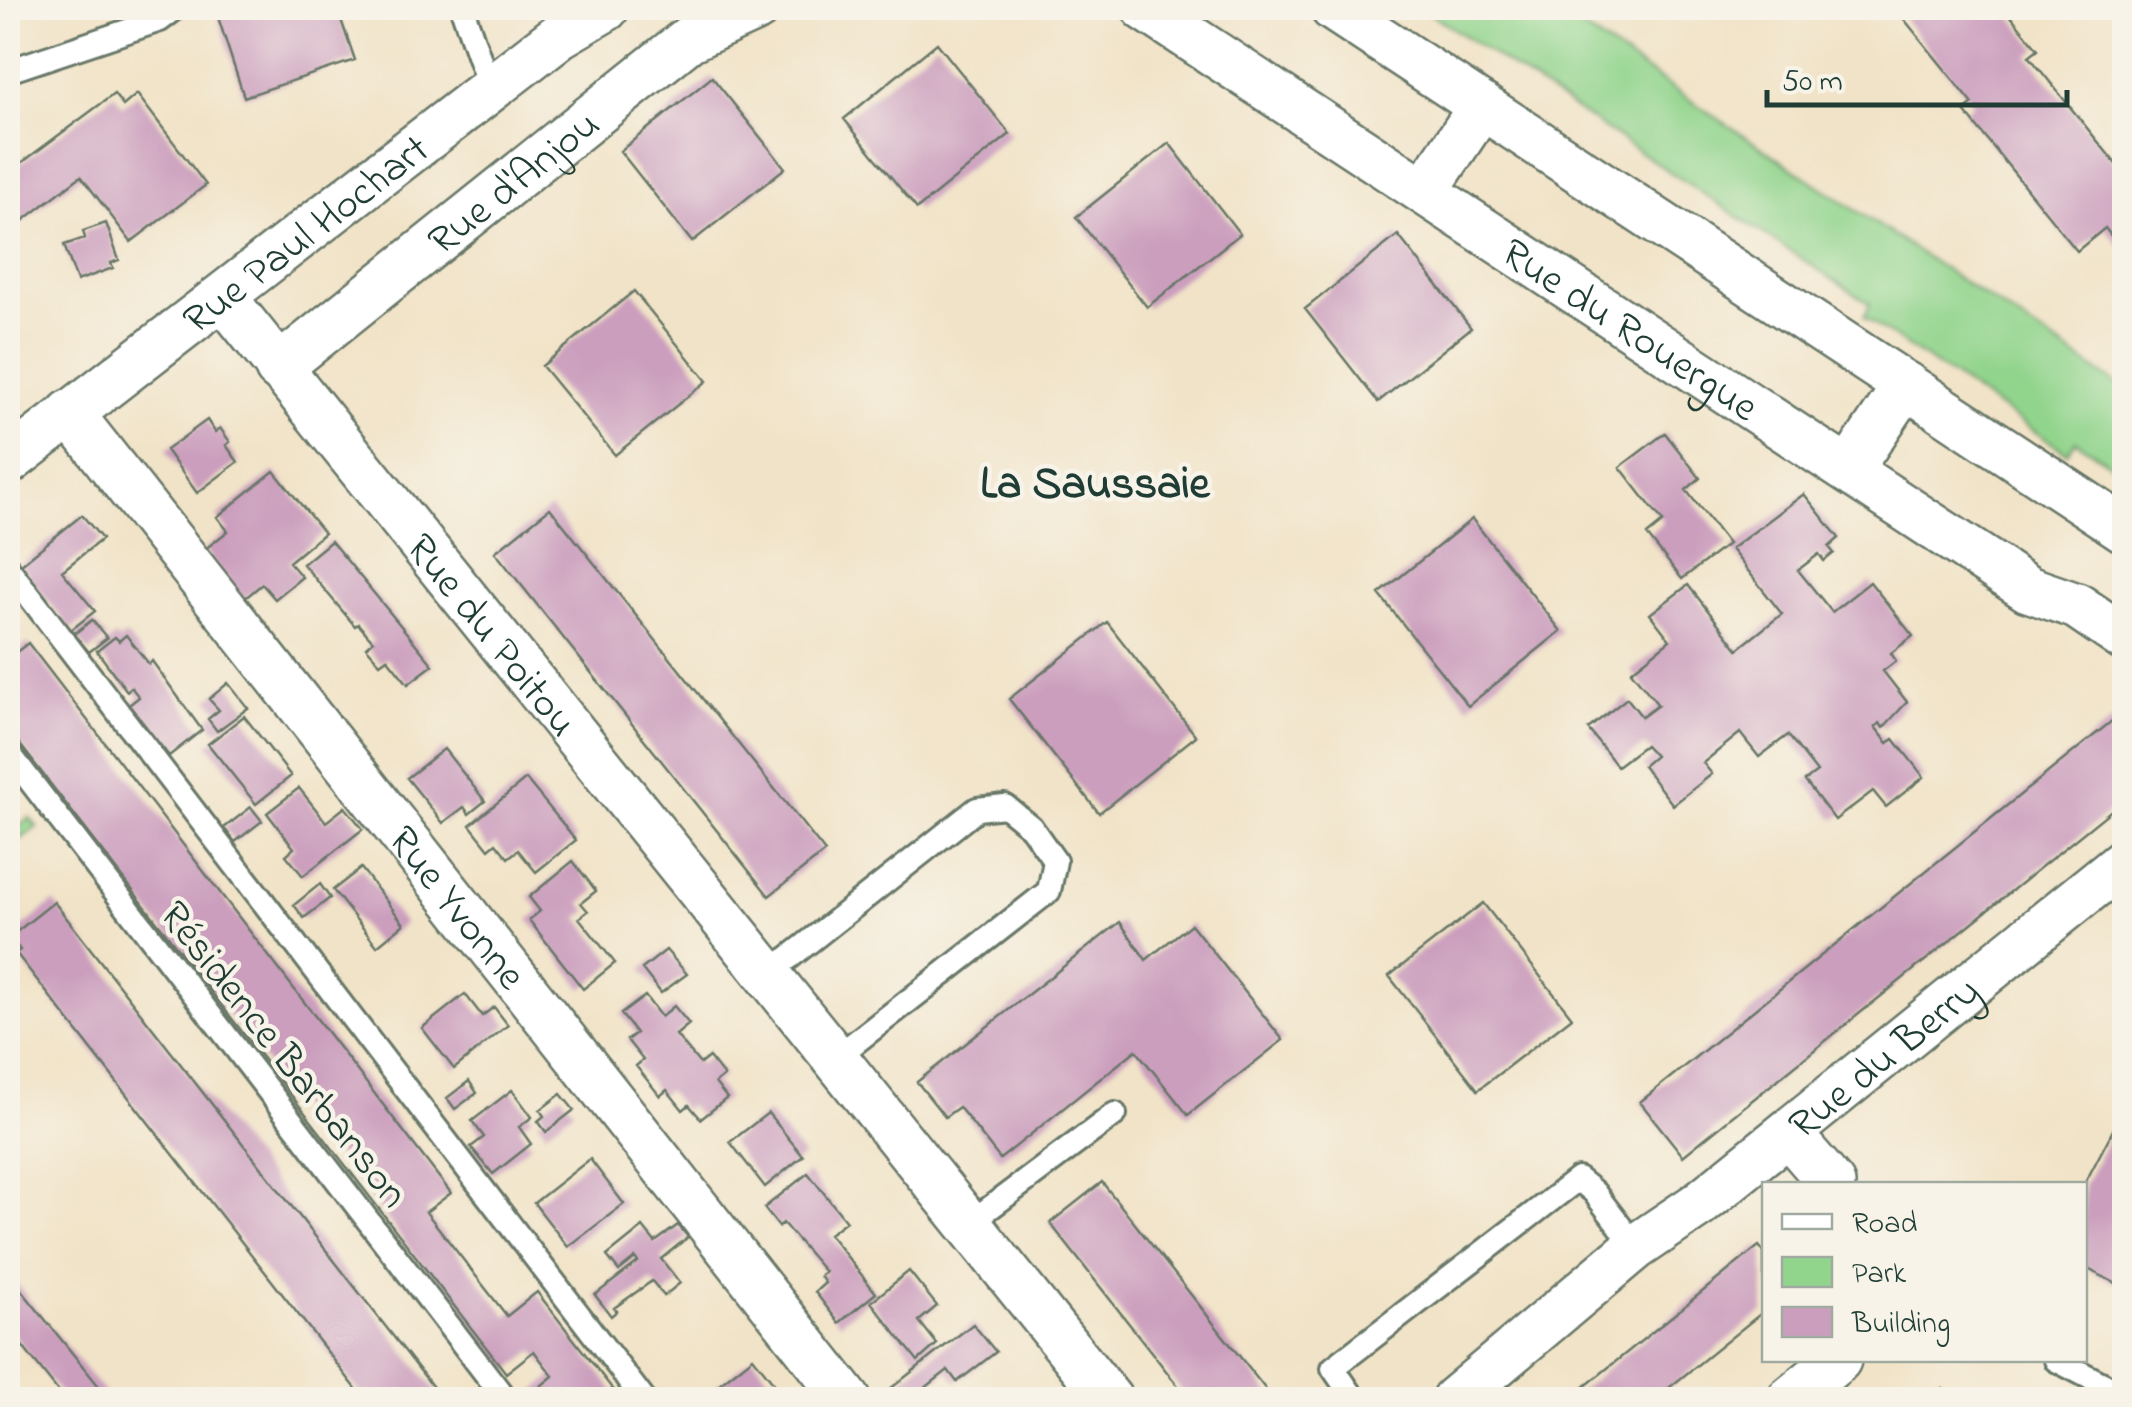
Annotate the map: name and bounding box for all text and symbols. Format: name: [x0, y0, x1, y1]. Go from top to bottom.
scale bar: [1767, 45, 2067, 107]
text: 50 m: [1782, 61, 1843, 105]
street label: Rue d'Anjou: [416, 96, 614, 272]
street label: Rue Paul Hochart: [171, 121, 444, 351]
street label: Rue du Rouergue: [1488, 225, 1770, 439]
district label: La Saussaie: [980, 453, 1212, 519]
street label: Rue du Poitou: [389, 522, 591, 751]
street label: Rue Yvonne: [371, 814, 539, 1004]
street label: Résidence Barbanson: [143, 889, 422, 1223]
street label: Rue du Berry: [1776, 963, 1995, 1156]
legend: [1762, 1182, 2087, 1362]
text: Road: [1852, 1203, 1917, 1247]
text: Park: [1852, 1253, 1907, 1297]
text: Building: [1851, 1303, 1950, 1347]

